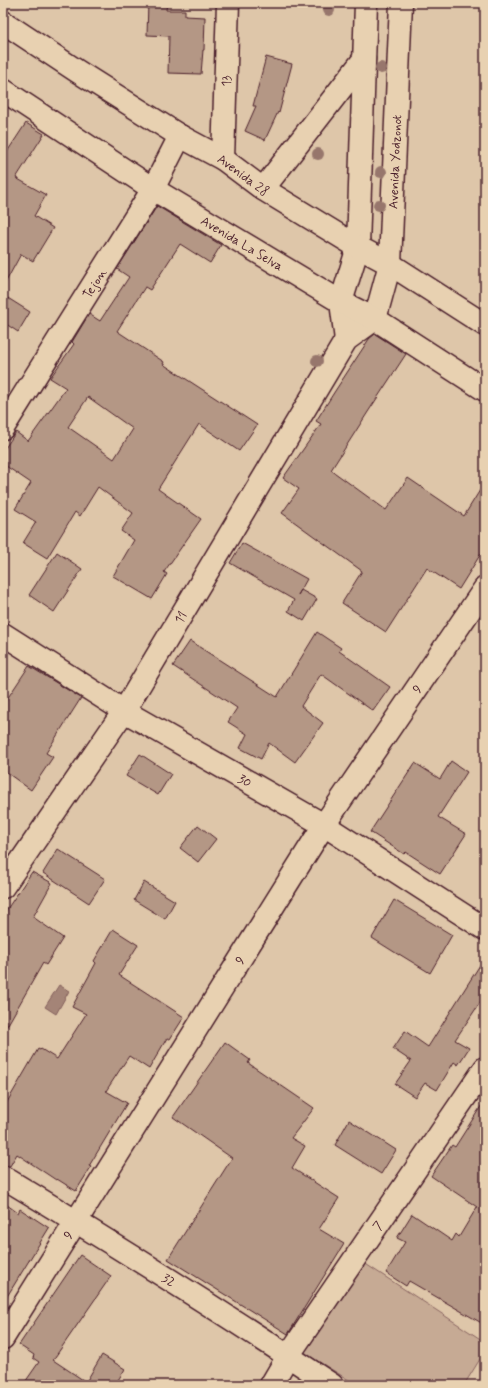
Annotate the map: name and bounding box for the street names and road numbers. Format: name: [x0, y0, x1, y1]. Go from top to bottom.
street label: 13: [218, 75, 236, 87]
street label: Avenida Yodzonot: [385, 114, 406, 209]
street label: Avenida 28: [214, 151, 272, 201]
street label: Avenida La Selva: [197, 213, 286, 275]
street label: Tejon: [79, 266, 111, 302]
street label: 11: [171, 609, 192, 627]
street label: 9: [409, 682, 427, 697]
street label: 30: [235, 771, 255, 792]
street label: 9: [232, 953, 250, 968]
street label: 7: [369, 1218, 388, 1234]
street label: 9: [60, 1228, 78, 1243]
street label: 32: [158, 1270, 178, 1291]

